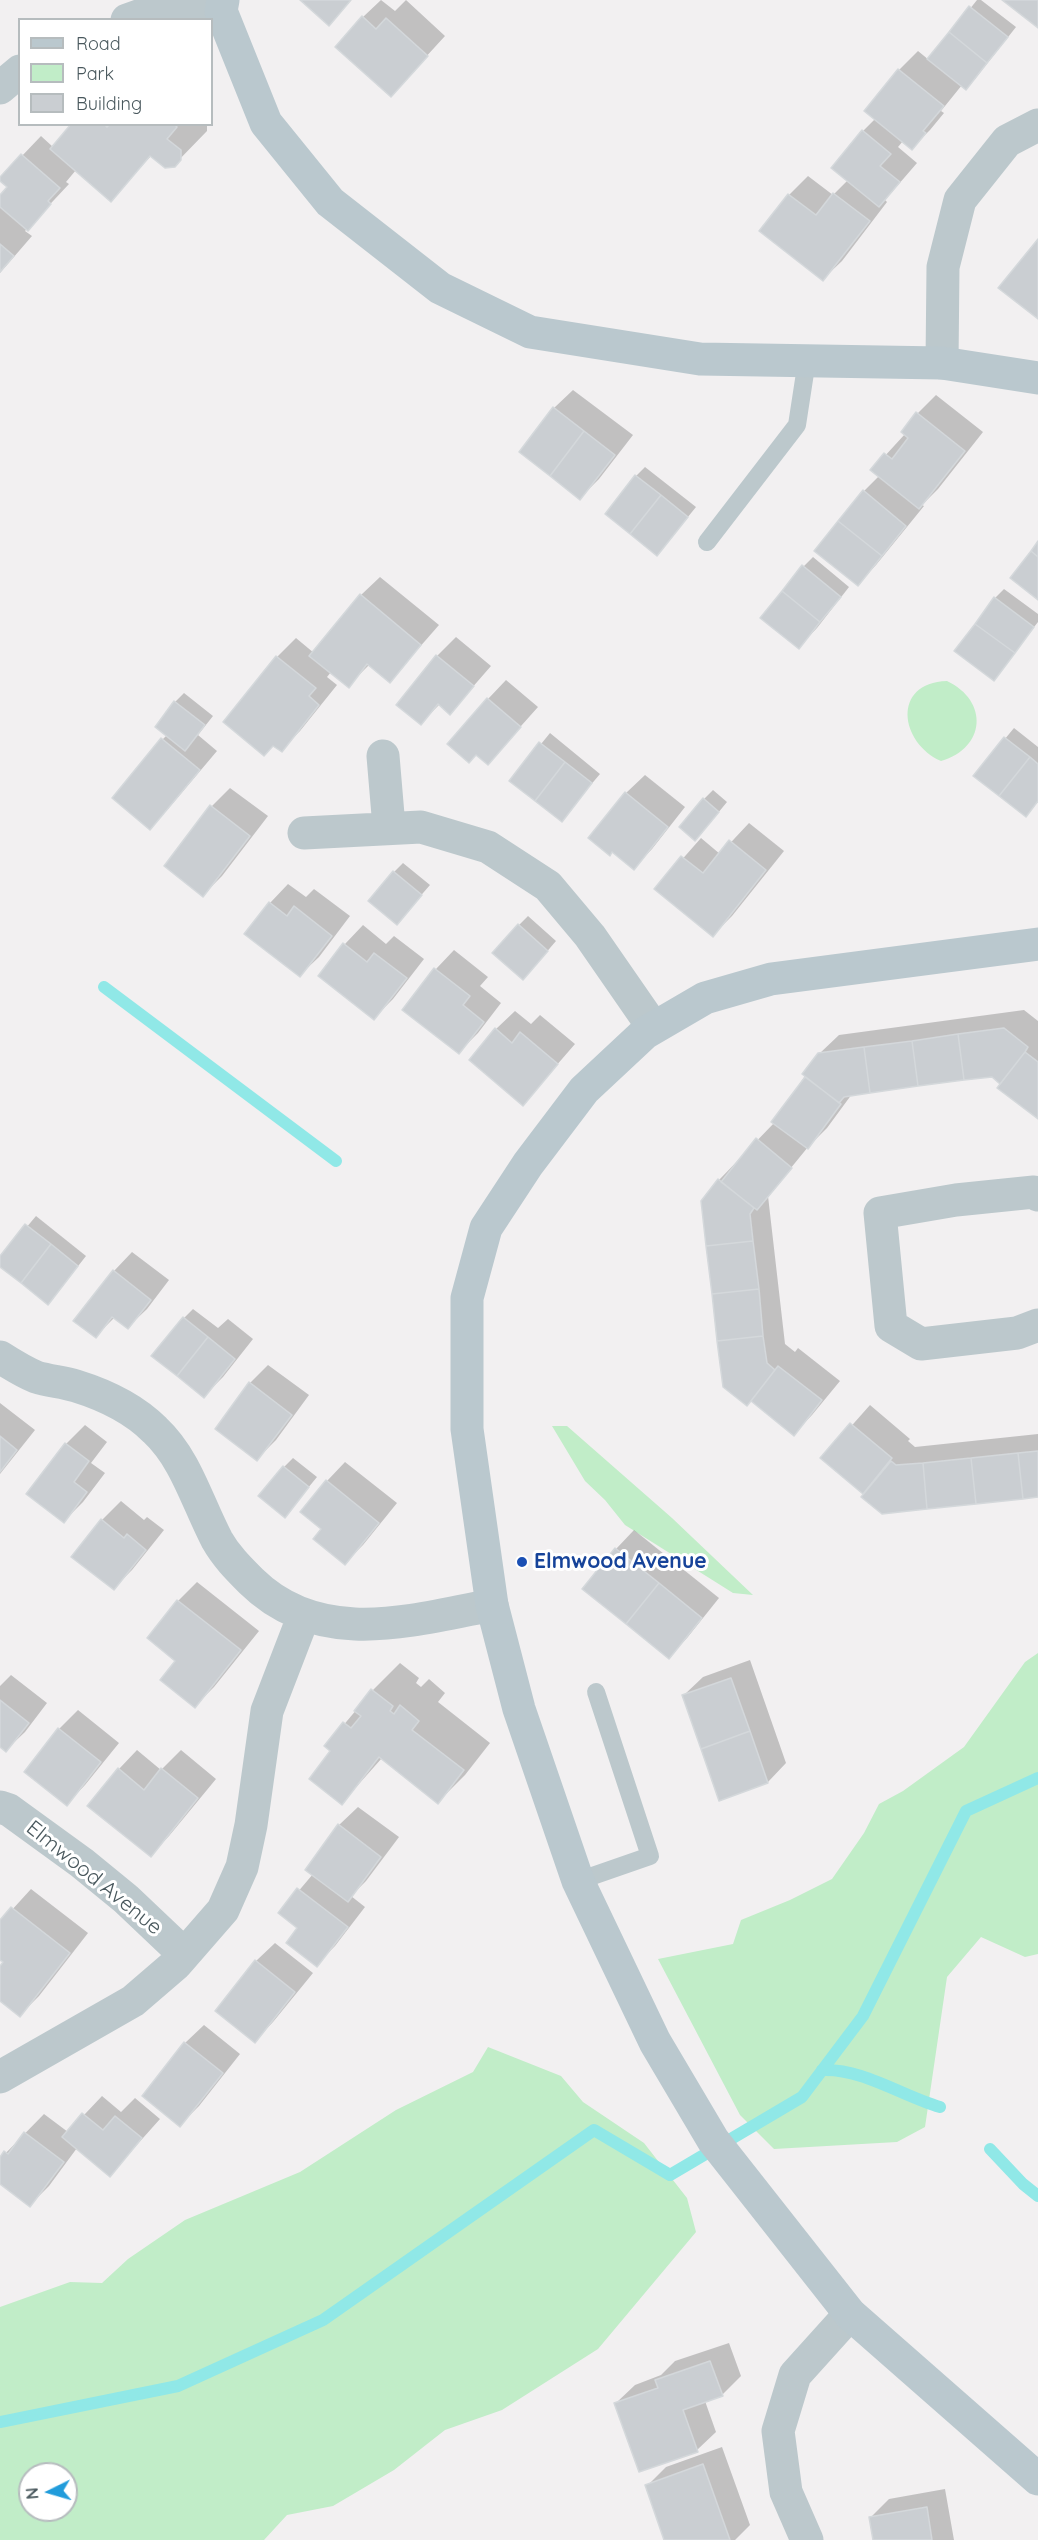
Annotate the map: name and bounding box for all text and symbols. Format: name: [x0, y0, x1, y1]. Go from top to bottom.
legend: [18, 18, 213, 126]
text: Road: [76, 32, 121, 55]
text: Park: [76, 62, 114, 85]
text: Building: [76, 92, 142, 115]
place label: Elmwood Avenue: [534, 1549, 707, 1575]
marker: Elmwood Avenue: [515, 1555, 529, 1569]
street label: Elmwood Avenue: [21, 1816, 167, 1940]
north arrow: [18, 2462, 78, 2522]
text: N: [22, 2487, 43, 2500]

